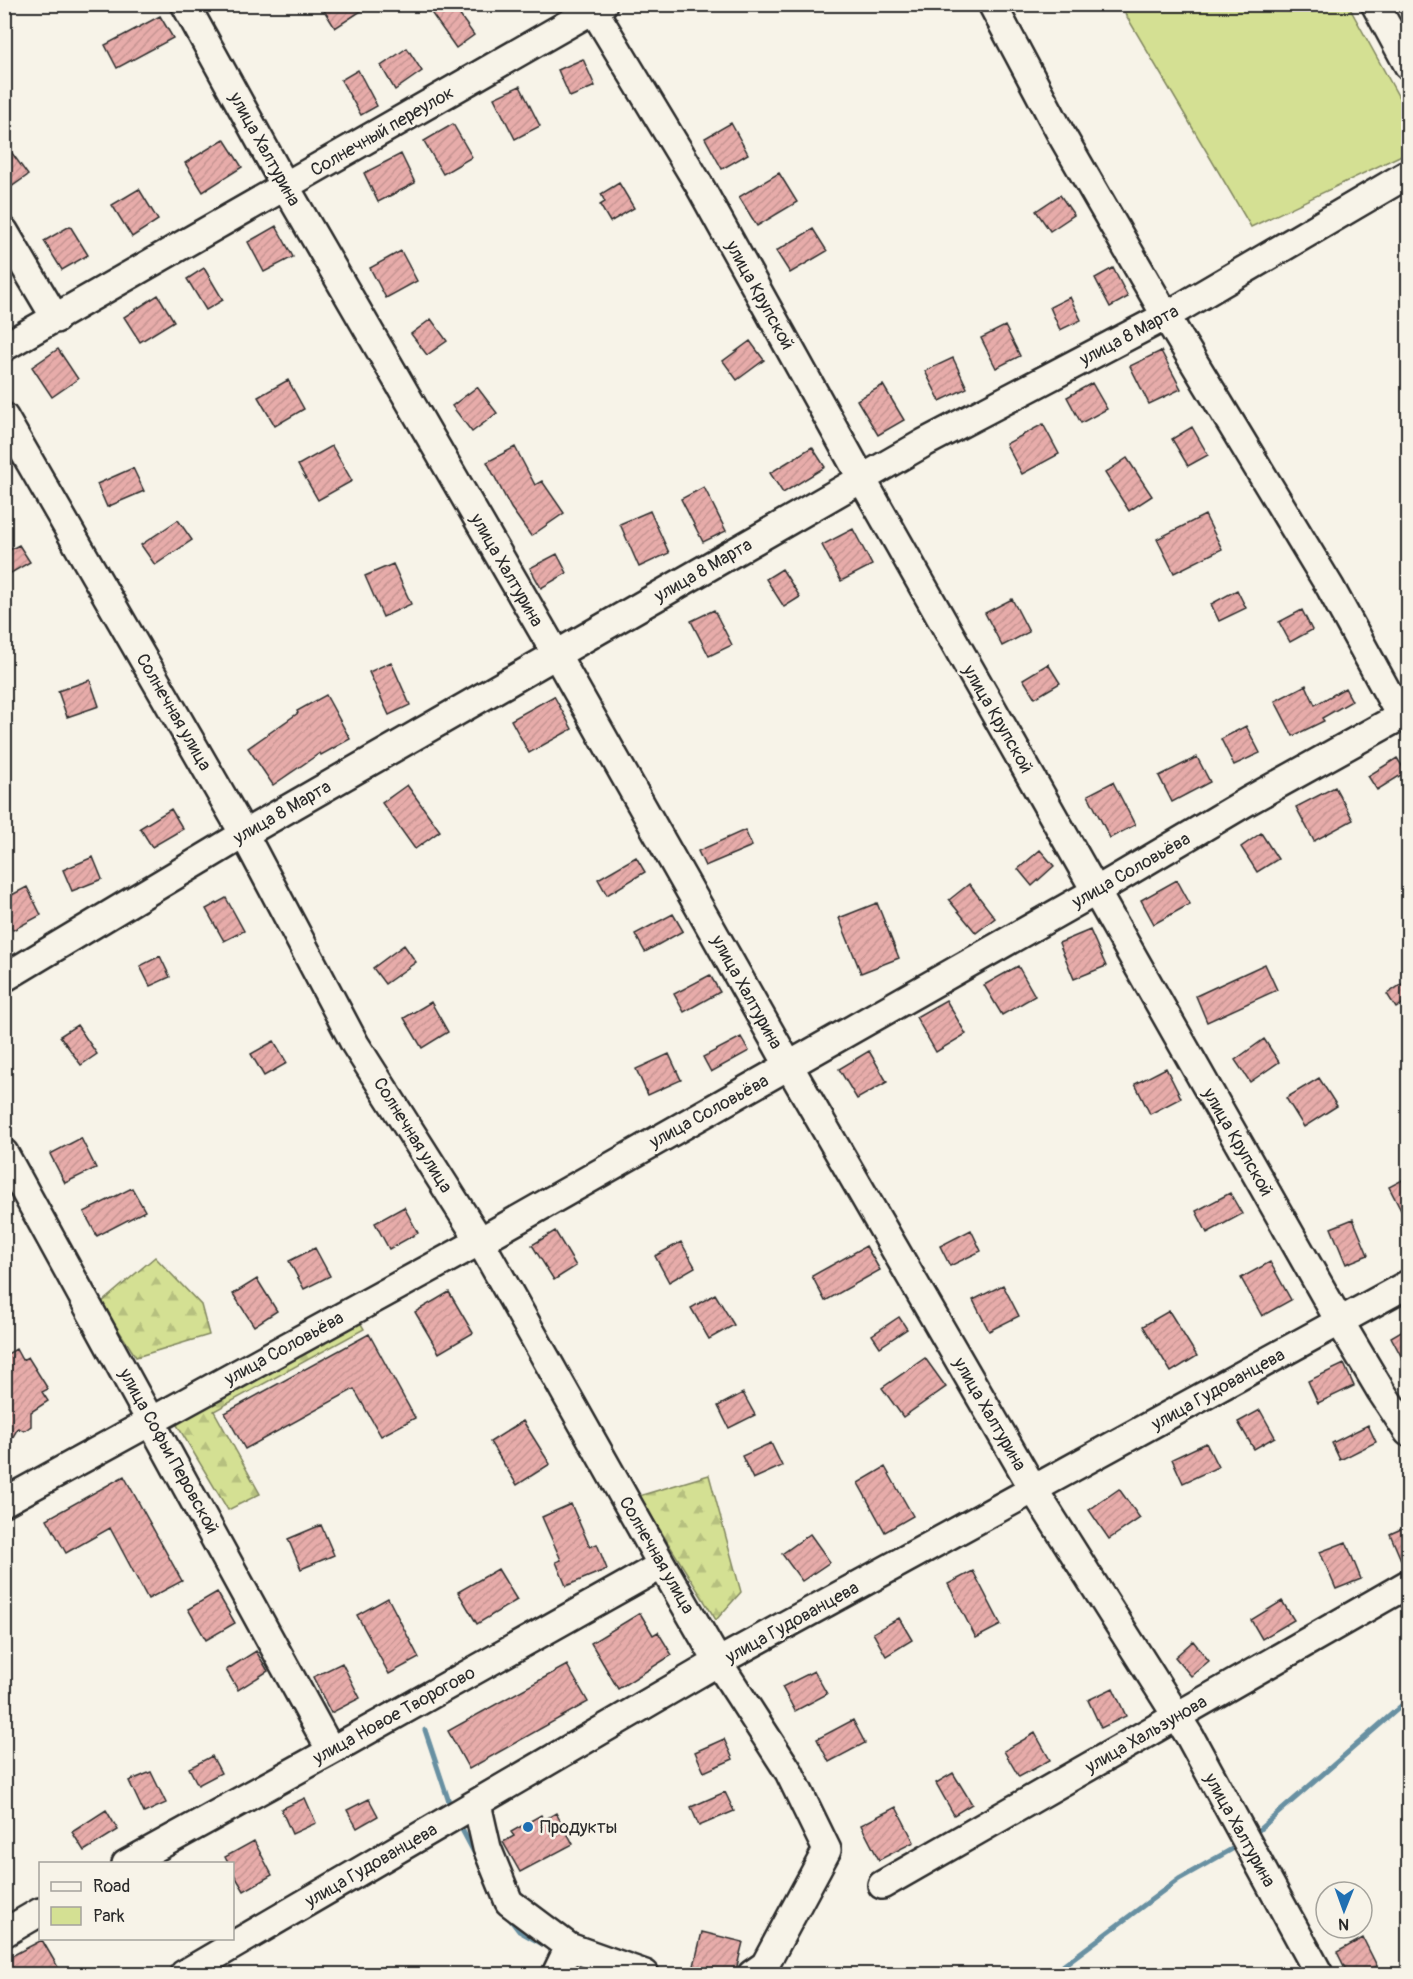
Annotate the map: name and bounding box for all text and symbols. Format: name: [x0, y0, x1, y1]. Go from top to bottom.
street label: Солнечный переулок: [306, 81, 458, 182]
street label: улица Халтурина: [223, 87, 305, 210]
street label: улица Крупской: [720, 236, 799, 354]
street label: улица 8 Марта: [1075, 300, 1183, 372]
street label: улица Халтурина: [464, 509, 548, 631]
street label: улица 8 Марта: [649, 533, 756, 608]
street label: Солнечная улица: [131, 649, 216, 775]
street label: улица Крупской: [957, 660, 1038, 777]
street label: улица 8 Марта: [228, 775, 335, 850]
street label: улица Соловьёва: [1067, 827, 1194, 914]
street label: улица Халтурина: [705, 930, 787, 1053]
street label: улица Соловьёва: [645, 1069, 773, 1154]
street label: Солнечная улица: [368, 1073, 457, 1197]
street label: улица Крупской: [1197, 1083, 1278, 1200]
street label: улица Соловьёва: [220, 1306, 348, 1391]
street label: улица Гудованцева: [1147, 1343, 1289, 1436]
street label: улица Халтурина: [947, 1353, 1031, 1475]
street label: улица Софьи Перовской: [113, 1364, 224, 1538]
street label: Солнечная улица: [614, 1492, 699, 1618]
street label: улица Гудованцева: [721, 1576, 863, 1669]
street label: улица Новое Творогово: [308, 1661, 480, 1770]
street label: улица Хальзунова: [1080, 1690, 1211, 1779]
street label: улица Халтурина: [1198, 1768, 1280, 1891]
place label: Продукты: [540, 1816, 617, 1839]
street label: улица Гудованцева: [300, 1818, 442, 1913]
marker: Продукты: [521, 1820, 535, 1834]
legend: [39, 1862, 234, 1940]
text: Road: [93, 1875, 130, 1898]
north arrow: [1314, 1880, 1374, 1940]
text: Park: [93, 1905, 125, 1928]
text: N: [1338, 1914, 1349, 1934]

